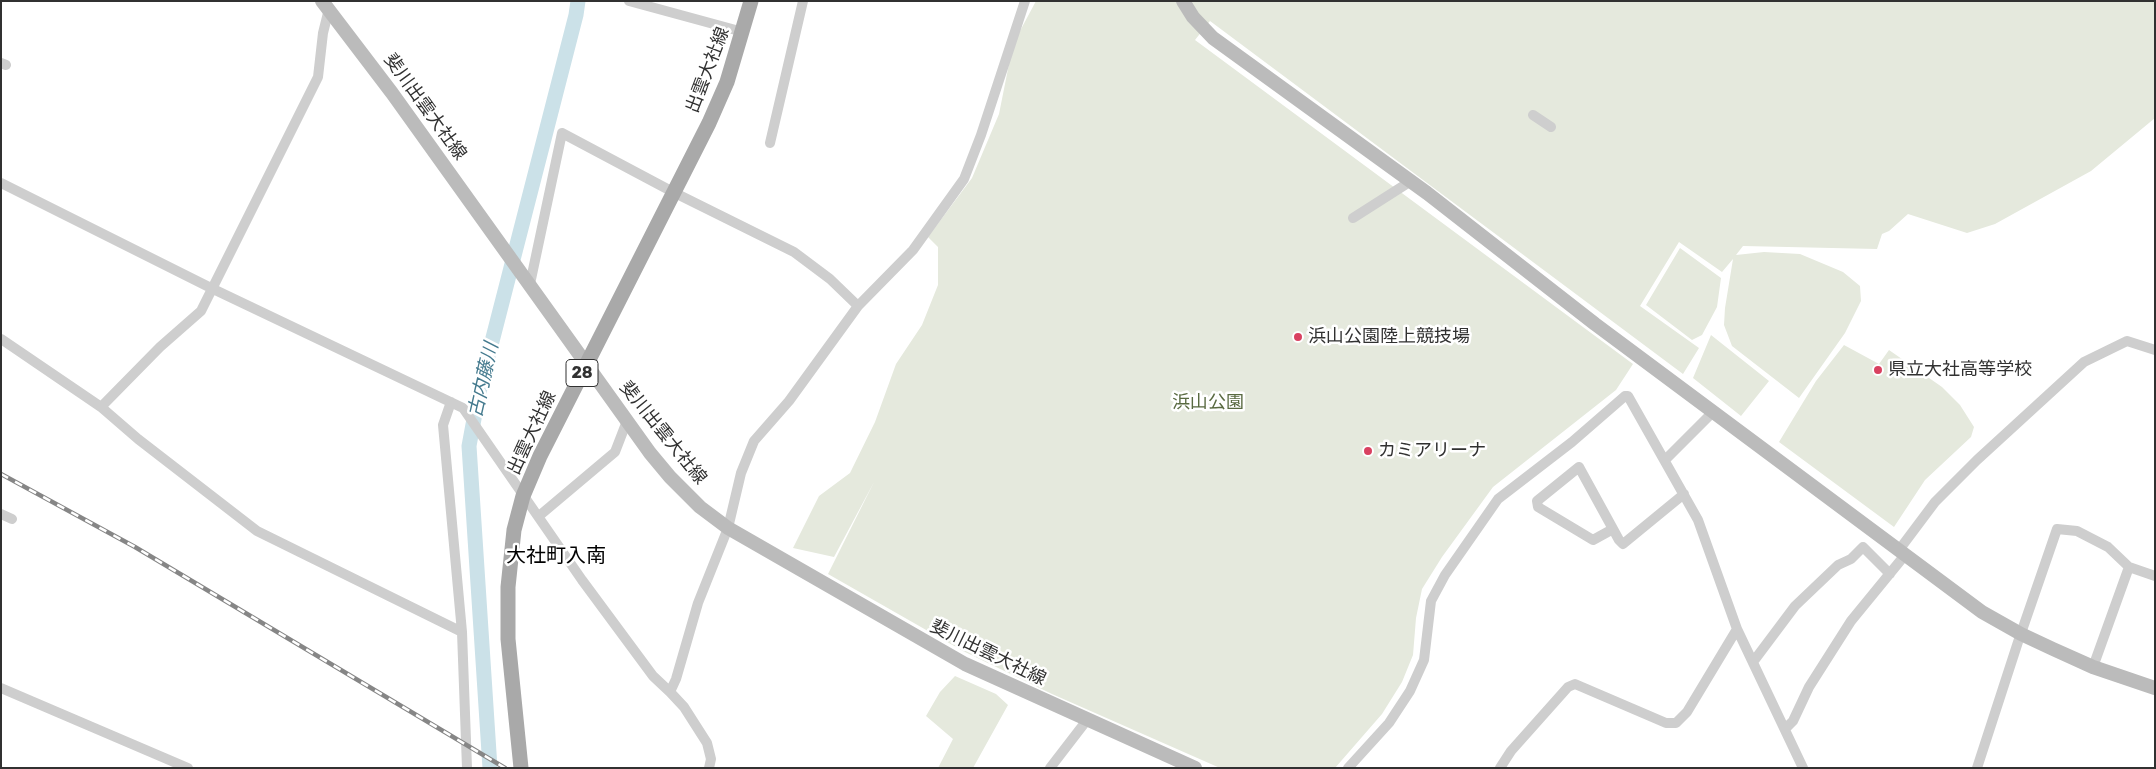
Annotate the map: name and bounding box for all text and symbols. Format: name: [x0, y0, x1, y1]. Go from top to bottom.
street label: 出雲大社線: [682, 24, 734, 116]
street label: 斐川出雲大社線: [379, 50, 471, 164]
place label: 浜山公園陸上競技場: [1308, 326, 1470, 348]
marker: 浜山公園陸上競技場: [1292, 331, 1304, 343]
water label: 古内藤川: [464, 340, 504, 420]
road number: 28: [566, 359, 598, 386]
place label: 県立大社高等学校: [1888, 359, 2032, 381]
marker: 県立大社高等学校: [1872, 364, 1884, 376]
street label: 斐川出雲大社線: [615, 377, 711, 489]
street label: 出雲大社線: [503, 388, 561, 478]
park label: 浜山公園: [1172, 392, 1244, 414]
place label: カミアリーナ: [1378, 440, 1486, 462]
marker: カミアリーナ: [1362, 445, 1374, 457]
district label: 大社町入南: [506, 544, 606, 568]
street label: 斐川出雲大社線: [927, 616, 1049, 690]

